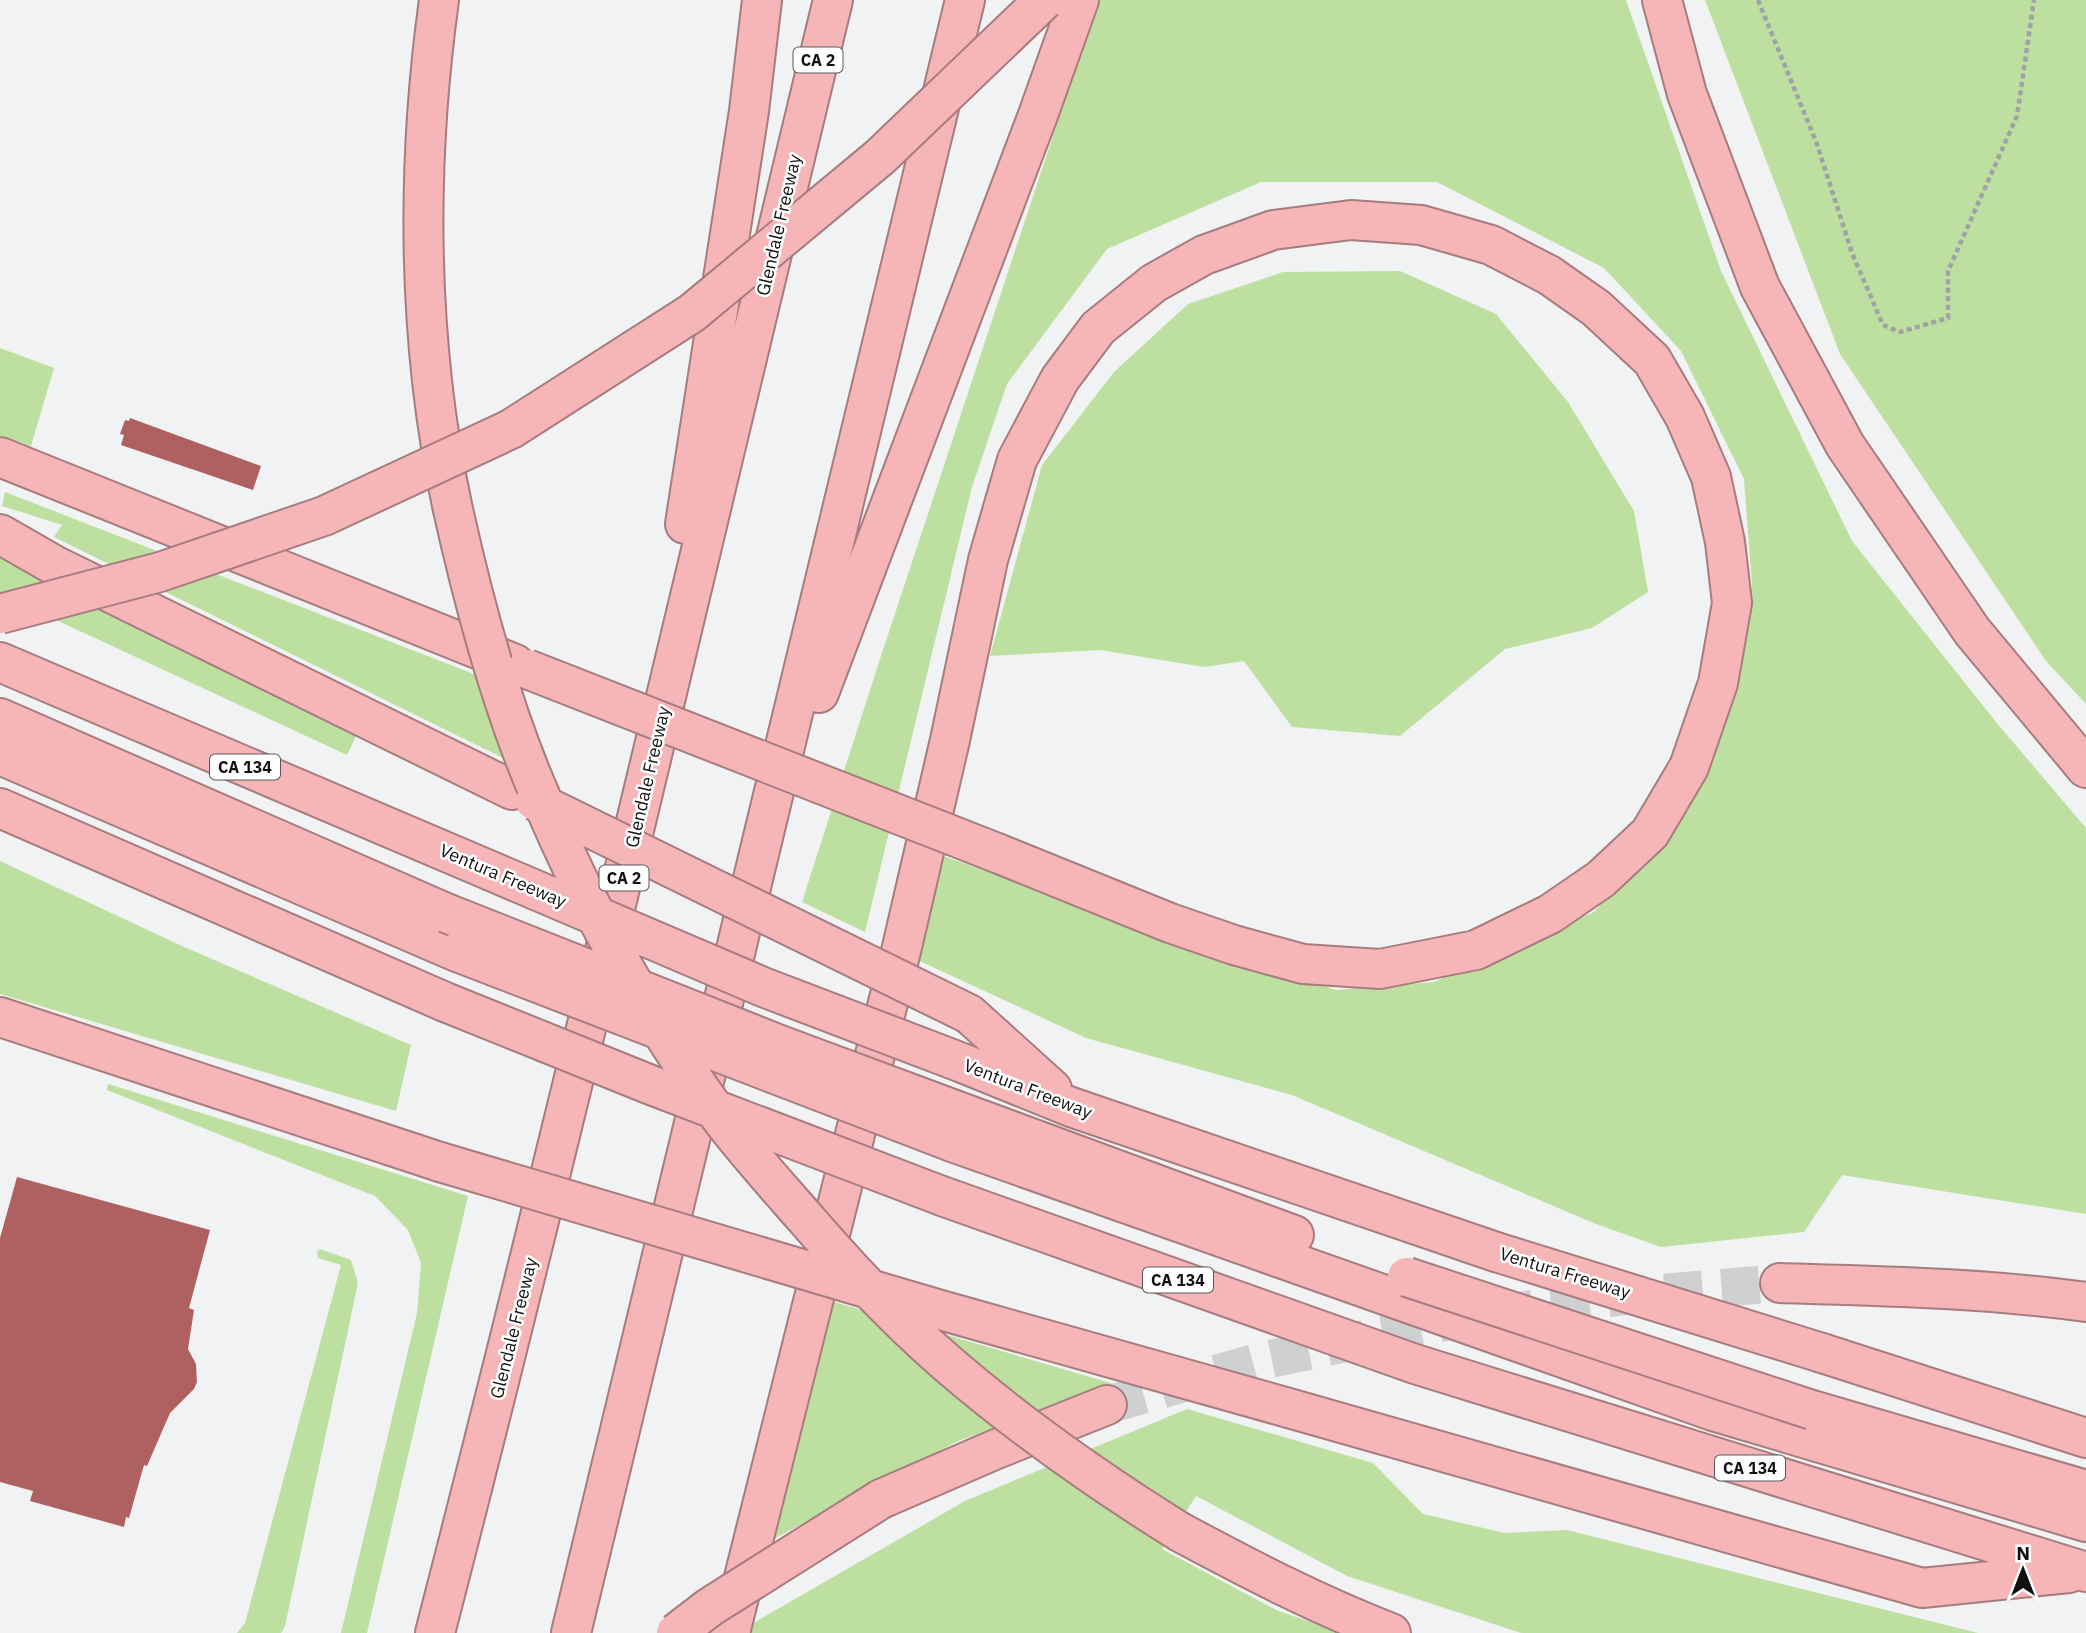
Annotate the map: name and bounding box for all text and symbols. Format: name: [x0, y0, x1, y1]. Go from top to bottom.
road number: CA 2: [794, 48, 842, 72]
street label: Glendale Freeway: [751, 152, 806, 298]
street label: Glendale Freeway: [620, 704, 675, 850]
road number: CA 134: [210, 754, 280, 780]
street label: Ventura Freeway: [436, 838, 570, 913]
road number: CA 2: [600, 866, 648, 890]
street label: Ventura Freeway: [961, 1054, 1096, 1124]
street label: Ventura Freeway: [1497, 1242, 1633, 1303]
street label: Glendale Freeway: [485, 1255, 542, 1401]
road number: CA 134: [1143, 1268, 1213, 1292]
road number: CA 134: [1715, 1456, 1785, 1480]
north arrow: [1988, 1535, 2058, 1605]
text: N: [2016, 1541, 2030, 1565]

